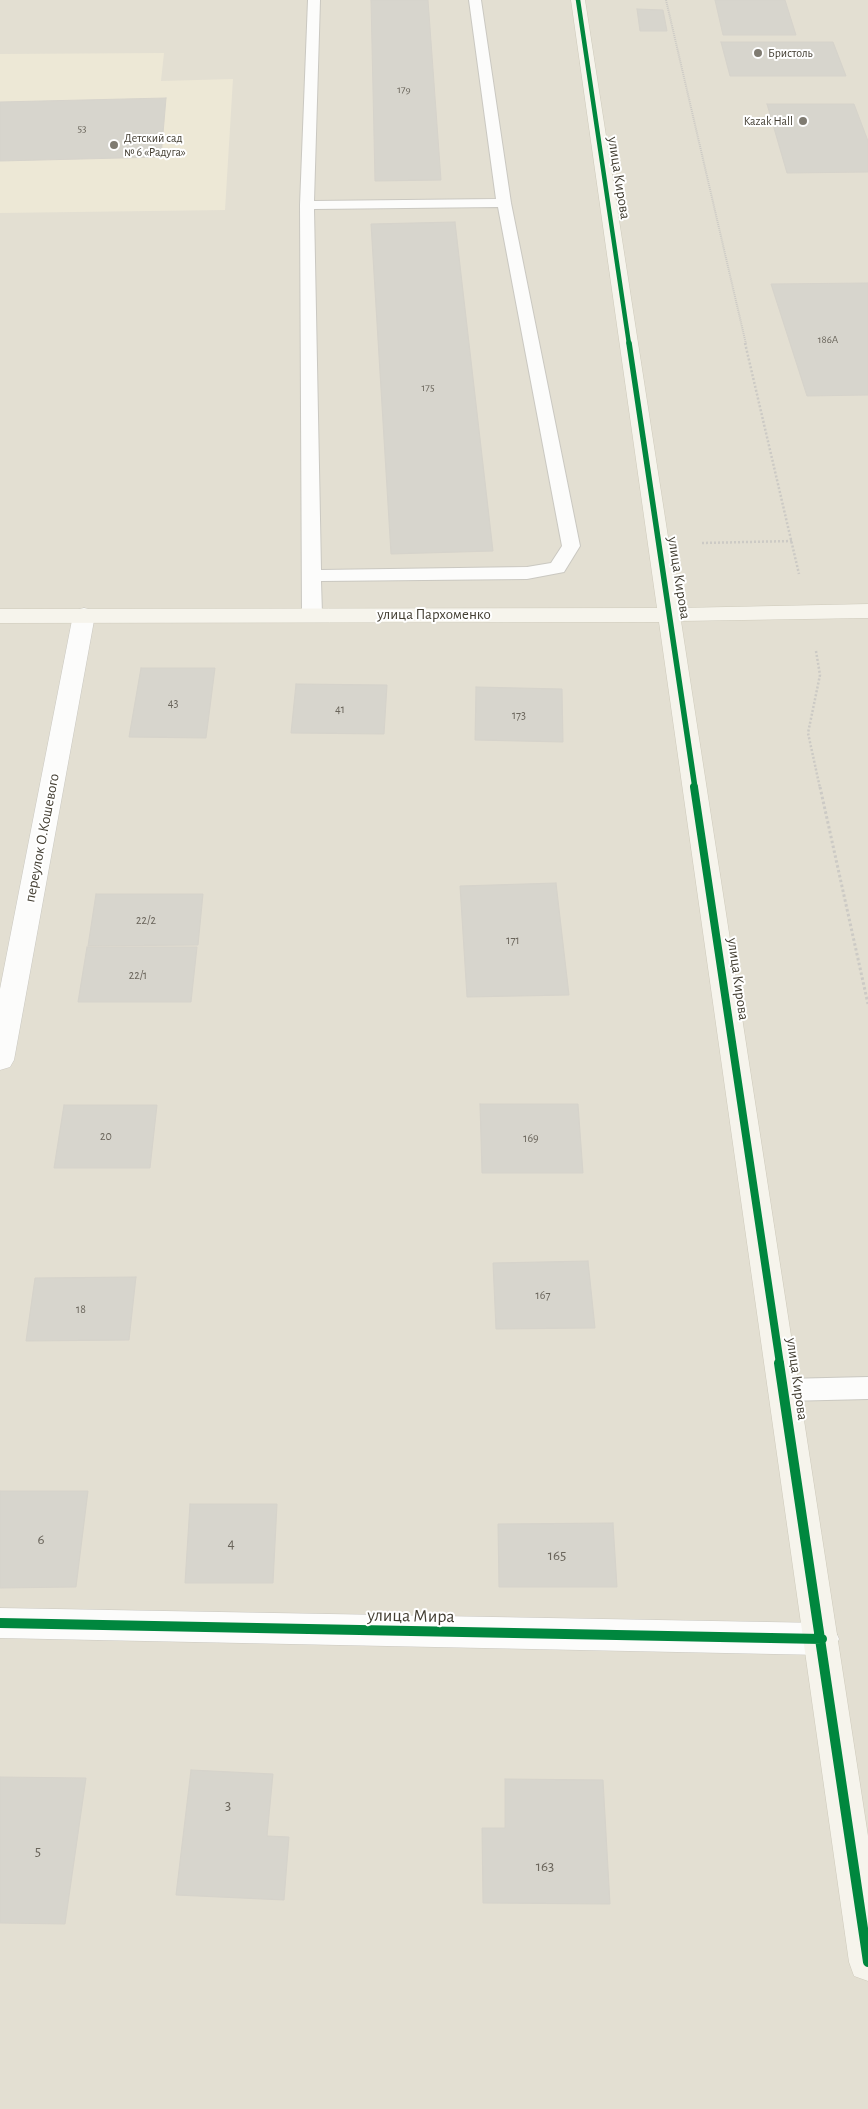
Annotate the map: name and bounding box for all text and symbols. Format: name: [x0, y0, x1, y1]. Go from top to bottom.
place label: Бристоль: [768, 46, 813, 60]
marker: Бристоль: [752, 47, 764, 59]
house number: 179: [397, 83, 411, 97]
place label: Kazak Hall: [744, 114, 793, 128]
marker: Kazak Hall: [797, 115, 809, 127]
house number: 53: [77, 122, 87, 136]
place label: Детский сад № 6 «Радуга»: [124, 131, 186, 159]
street label: улица Кирова: [604, 135, 634, 221]
marker: Детский сад № 6 «Радуга»: [108, 139, 120, 151]
house number: 186А: [818, 333, 838, 347]
house number: 175: [422, 381, 434, 395]
street label: улица Кирова: [664, 535, 694, 621]
street label: улица Пархоменко: [377, 605, 491, 623]
house number: 43: [168, 696, 178, 710]
house number: 41: [335, 702, 345, 716]
house number: 173: [512, 708, 526, 722]
street label: переулок О.Кошевого: [21, 772, 63, 904]
house number: 22/2: [136, 913, 156, 927]
house number: 171: [506, 933, 520, 947]
street label: улица Кирова: [723, 937, 753, 1021]
house number: 22/1: [129, 968, 147, 982]
house number: 20: [100, 1129, 112, 1143]
house number: 169: [523, 1131, 539, 1145]
house number: 167: [536, 1288, 550, 1302]
house number: 18: [76, 1302, 86, 1316]
street label: улица Кирова: [782, 1337, 812, 1421]
house number: 6: [37, 1530, 45, 1548]
house number: 4: [227, 1534, 235, 1552]
house number: 165: [548, 1546, 566, 1564]
street label: улица Мира: [367, 1604, 455, 1628]
house number: 3: [225, 1796, 231, 1814]
house number: 5: [35, 1842, 41, 1860]
house number: 163: [536, 1857, 554, 1875]

